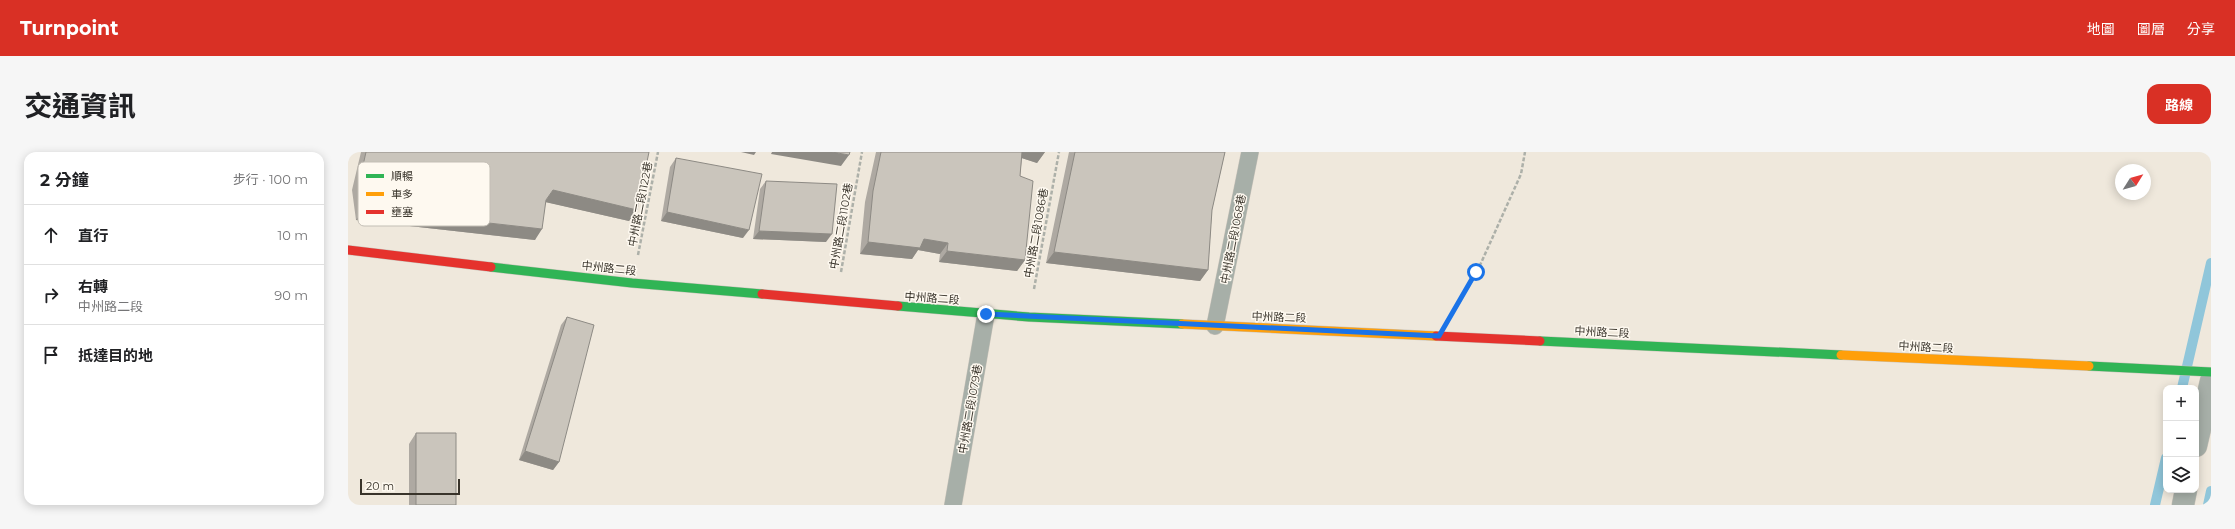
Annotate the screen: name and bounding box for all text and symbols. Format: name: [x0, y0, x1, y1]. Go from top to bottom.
text: Turnpoint: [20, 17, 119, 40]
text: 地圖: [2087, 20, 2115, 38]
text: 圖層: [2137, 20, 2165, 38]
text: 分享: [2187, 20, 2215, 38]
button: 路線: [2147, 84, 2211, 124]
text: 交通資訊: [24, 89, 136, 123]
street label: 中州路二段1122巷: [625, 160, 655, 248]
legend: [358, 162, 490, 226]
north arrow: [2115, 164, 2151, 200]
text: 順暢: [391, 169, 413, 183]
text: 2 分鐘: [40, 170, 89, 190]
text: 步行 · 100 m: [233, 171, 308, 187]
street label: 中州路二段1102巷: [827, 182, 855, 270]
text: 車多: [391, 187, 413, 201]
street label: 中州路二段1086巷: [1021, 187, 1051, 279]
street label: 中州路二段1068巷: [1217, 193, 1249, 285]
text: 壅塞: [391, 205, 413, 219]
icon: ahead: [40, 224, 62, 246]
text: 直行: [78, 226, 108, 245]
text: 10 m: [278, 227, 308, 243]
street label: 中州路二段: [581, 258, 637, 278]
route start: [1467, 263, 1485, 281]
text: 右轉: [78, 277, 108, 296]
icon: right: [40, 284, 62, 306]
text: 90 m: [274, 287, 308, 303]
street label: 中州路二段: [904, 289, 960, 307]
text: 中州路二段: [78, 298, 143, 314]
route end: [977, 305, 995, 323]
street label: 中州路二段: [1251, 309, 1307, 325]
street label: 中州路二段: [1574, 324, 1630, 340]
street label: 中州路二段: [1898, 339, 1954, 355]
icon: arrive: [40, 344, 62, 366]
text: 抵達目的地: [78, 346, 153, 365]
street label: 中州路二段1079巷: [955, 363, 985, 455]
map controls: [2163, 385, 2199, 493]
button: +: [2163, 385, 2199, 421]
button: −: [2163, 421, 2199, 457]
button: layers: [2163, 457, 2199, 493]
scale bar: [360, 477, 460, 496]
text: 20 m: [366, 479, 394, 493]

